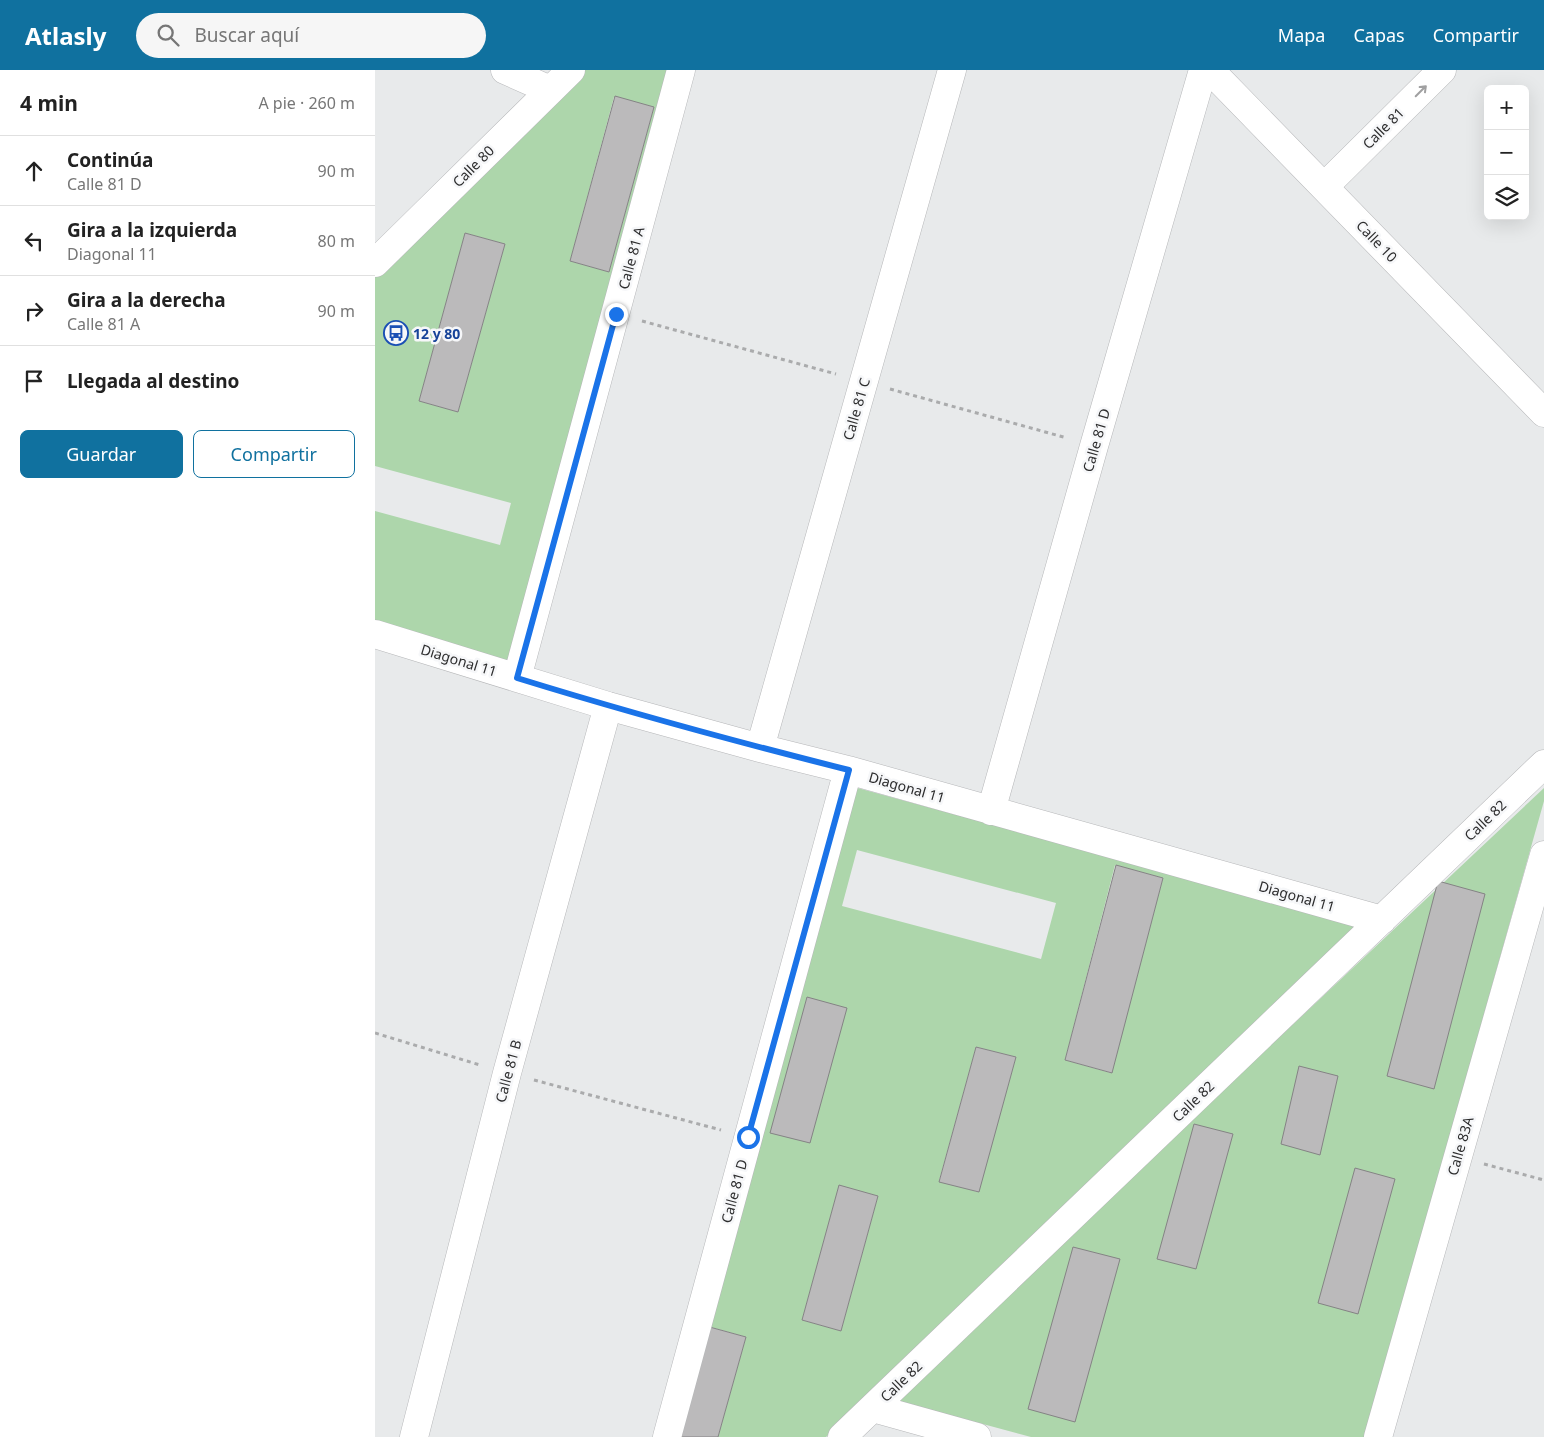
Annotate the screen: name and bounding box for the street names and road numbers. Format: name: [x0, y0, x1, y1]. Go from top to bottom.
street label: Calle 81: [1358, 103, 1408, 153]
street label: Calle 80: [448, 141, 498, 191]
street label: Calle 10: [1352, 216, 1402, 266]
street label: Calle 81 A: [614, 225, 648, 291]
street label: Calle 81 C: [838, 375, 874, 442]
street label: Calle 81 D: [1078, 406, 1114, 474]
street label: Diagonal 11: [419, 639, 499, 681]
street label: Diagonal 11: [867, 767, 947, 807]
street label: Calle 82: [1460, 795, 1510, 845]
street label: Diagonal 11: [1257, 876, 1337, 916]
street label: Calle 81 B: [491, 1038, 525, 1104]
street label: Calle 82: [1168, 1076, 1218, 1126]
street label: Calle 83A: [1443, 1114, 1477, 1178]
street label: Calle 81 D: [716, 1157, 752, 1225]
street label: Calle 82: [876, 1356, 926, 1406]

